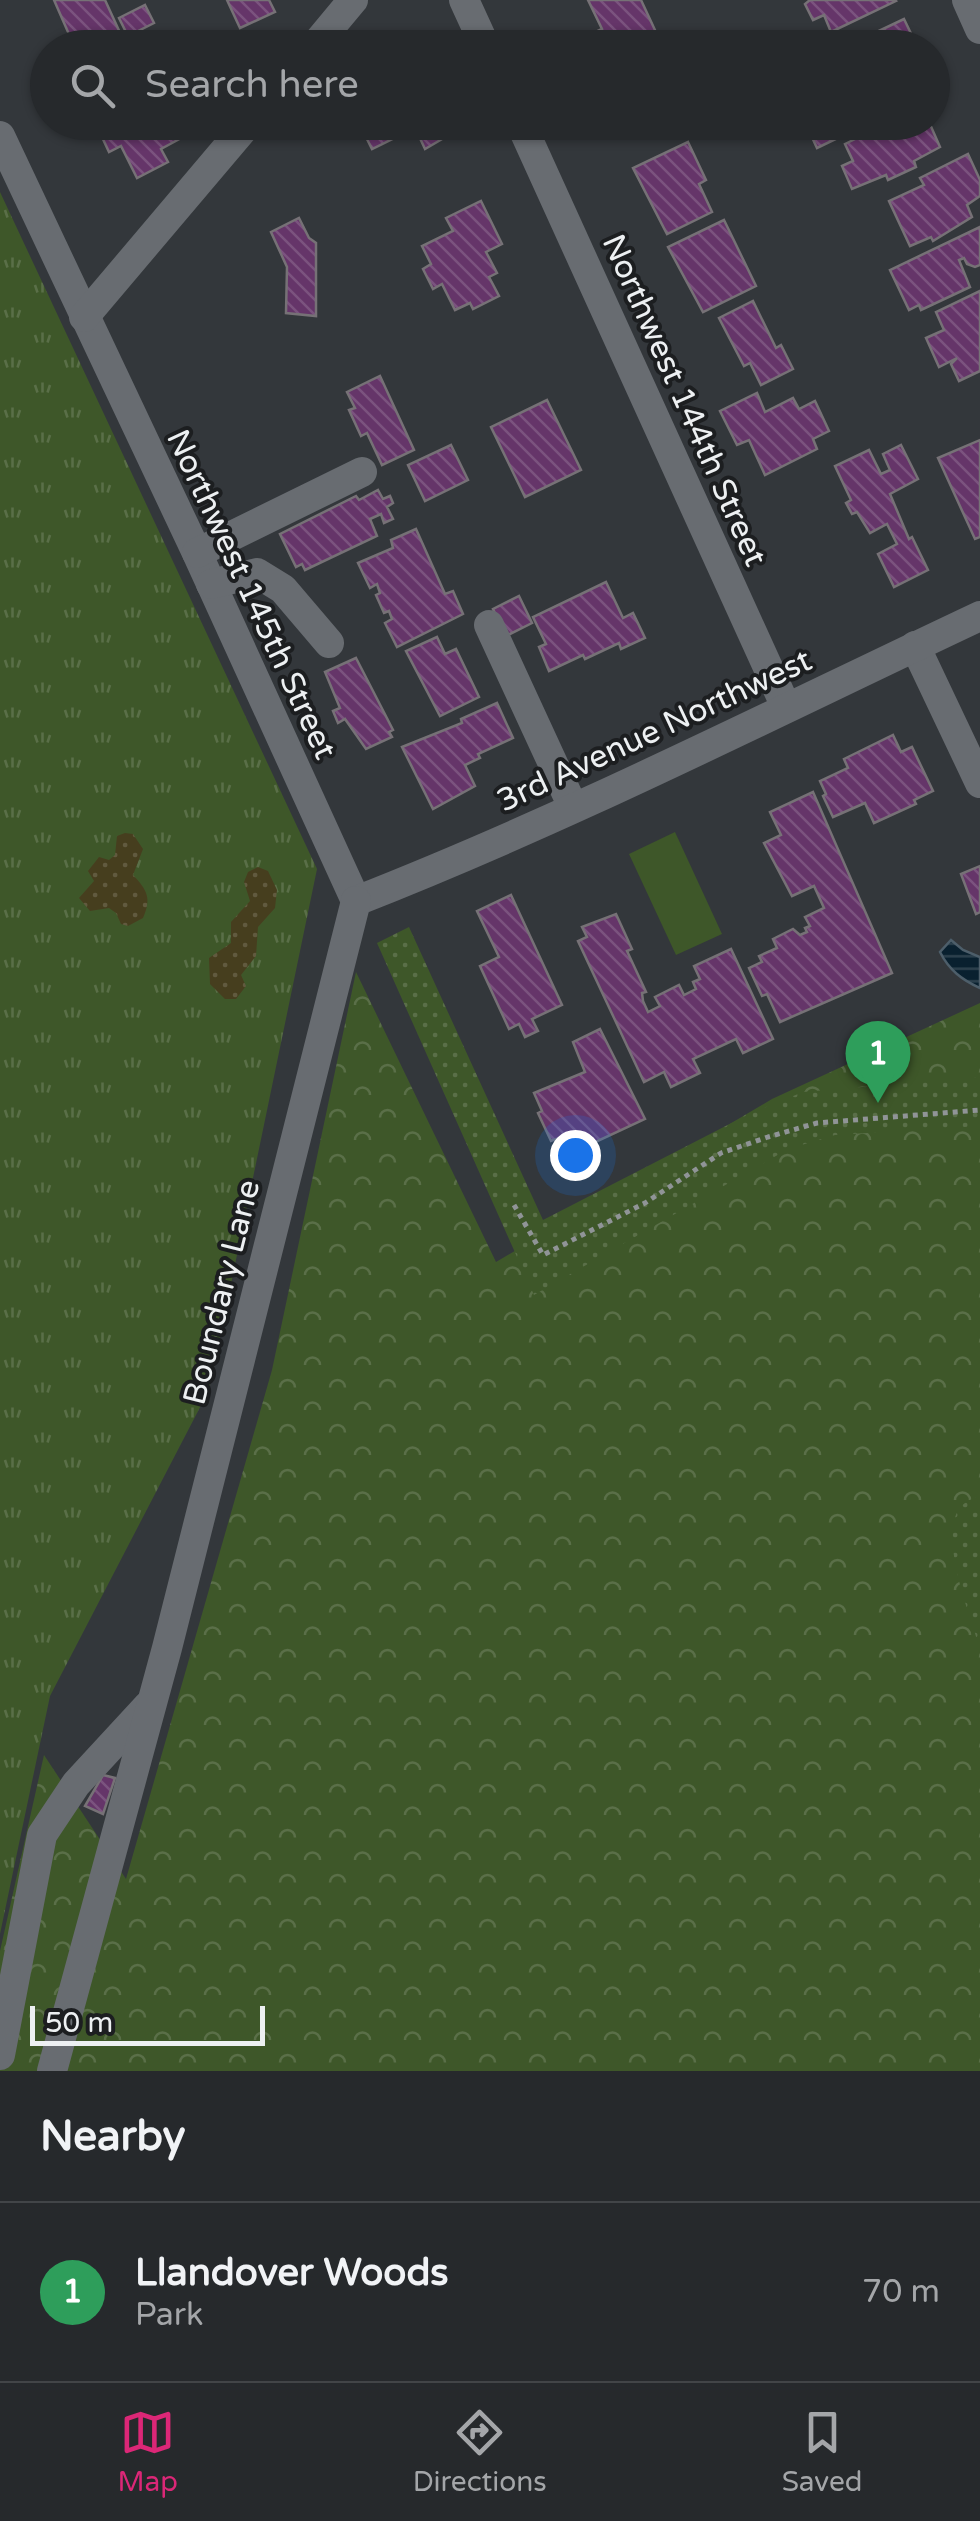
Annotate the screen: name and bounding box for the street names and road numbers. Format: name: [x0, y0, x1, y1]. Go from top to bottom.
street label: Northwest 144th Street: [594, 229, 774, 572]
street label: Northwest 145th Street: [158, 424, 344, 765]
street label: 3rd Avenue Northwest: [491, 641, 818, 820]
street label: Boundary Lane: [176, 1176, 268, 1409]

